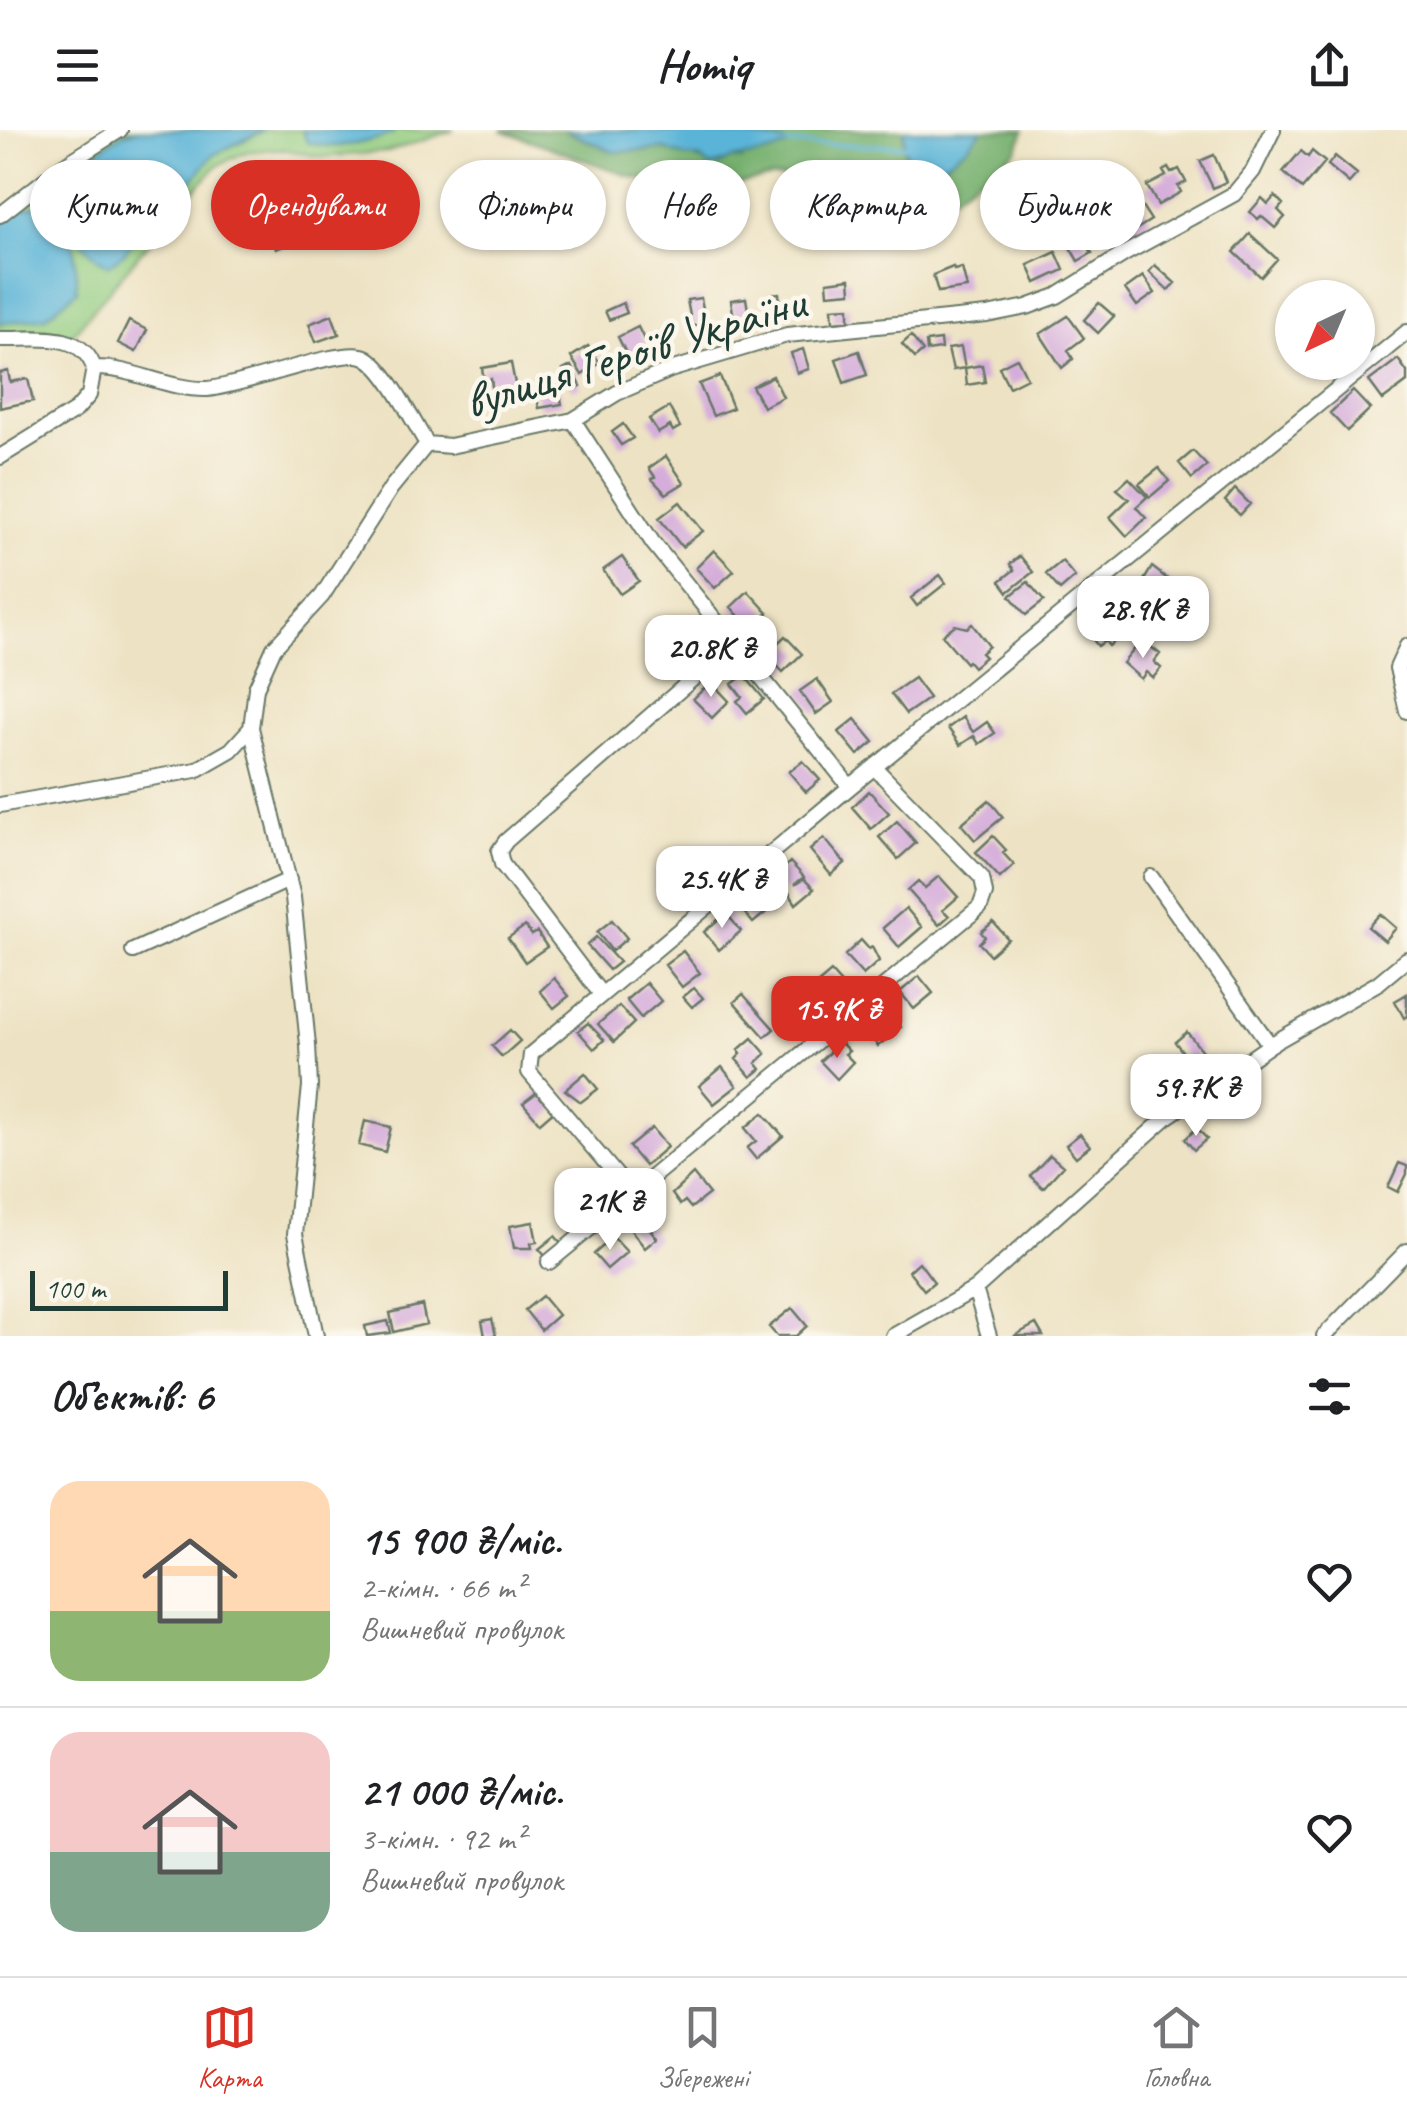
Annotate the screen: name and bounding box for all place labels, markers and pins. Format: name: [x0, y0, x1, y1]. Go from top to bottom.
pin: 28.9K ₴: [1051, 576, 1235, 661]
pin: 20.8K ₴: [619, 615, 803, 700]
pin: 25.4K ₴: [630, 846, 814, 931]
pin: 15.9K ₴: [745, 976, 929, 1061]
pin: 59.7K ₴: [1104, 1054, 1288, 1139]
pin: 21K ₴: [540, 1168, 680, 1253]

